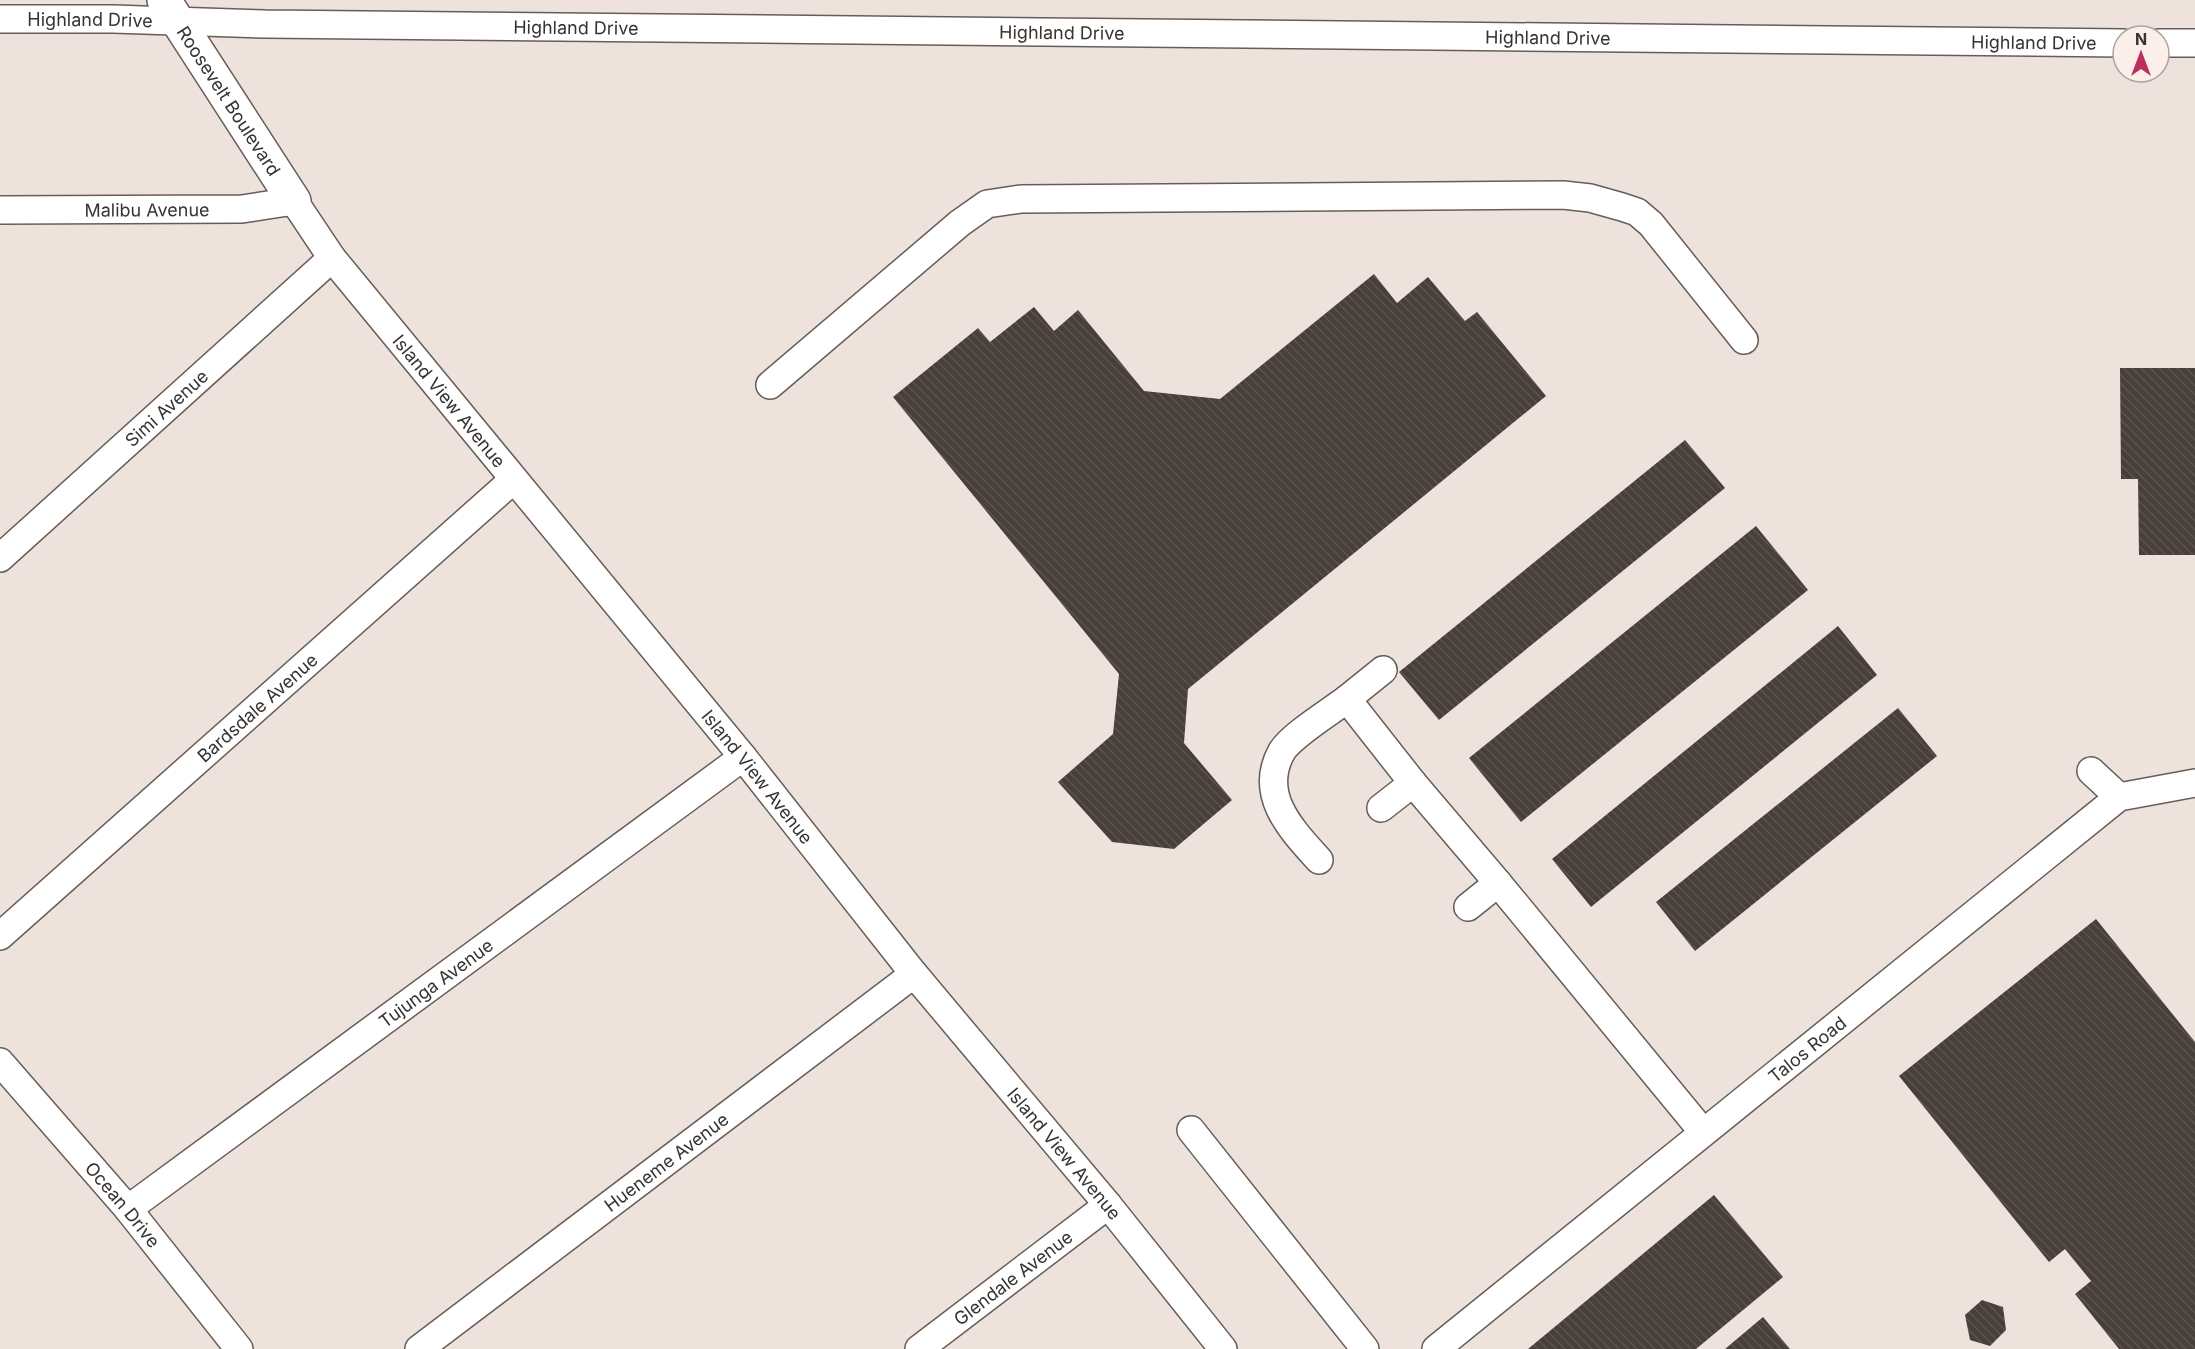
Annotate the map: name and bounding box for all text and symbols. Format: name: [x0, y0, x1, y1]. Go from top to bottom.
street label: Highland Drive: [27, 8, 153, 31]
street label: Highland Drive: [513, 16, 639, 38]
street label: Highland Drive: [999, 21, 1125, 43]
street label: Roosevelt Boulevard: [173, 22, 285, 179]
north arrow: [2111, 24, 2171, 84]
street label: Highland Drive: [1485, 26, 1611, 48]
text: N: [2135, 29, 2147, 49]
street label: Highland Drive: [1971, 31, 2097, 53]
street label: Malibu Avenue: [84, 199, 210, 220]
street label: Island View Avenue: [389, 330, 510, 471]
street label: Simi Avenue: [120, 365, 212, 451]
street label: Bardsdale Avenue: [193, 649, 321, 766]
street label: Island View Avenue: [698, 705, 818, 848]
street label: Tujunga Avenue: [375, 934, 497, 1032]
street label: Talos Road: [1764, 1012, 1850, 1087]
street label: Island View Avenue: [1003, 1083, 1126, 1223]
street label: Hueneme Avenue: [600, 1108, 732, 1216]
street label: Ocean Drive: [81, 1157, 165, 1251]
street label: Glendale Avenue: [950, 1226, 1076, 1329]

